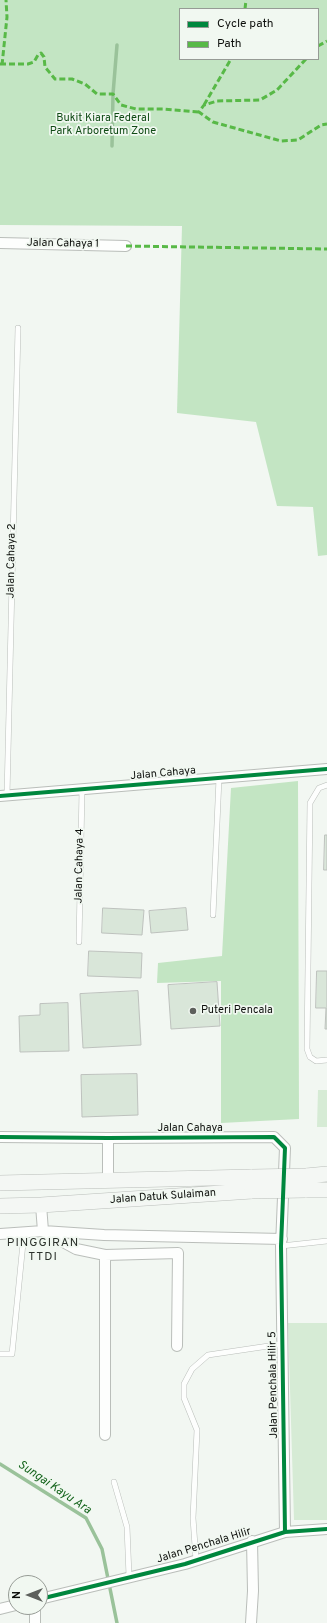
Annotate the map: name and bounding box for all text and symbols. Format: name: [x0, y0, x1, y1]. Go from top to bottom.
legend: [179, 8, 319, 60]
text: Cycle path: [217, 16, 274, 32]
text: Path: [217, 36, 242, 52]
park label: Bukit Kiara Federal Park Arboretum Zone: [50, 112, 156, 138]
street label: Jalan Cahaya 1: [27, 237, 99, 251]
street label: Jalan Cahaya 2: [5, 523, 19, 599]
street label: Jalan Cahaya: [130, 765, 196, 783]
street label: Jalan Cahaya 4: [73, 828, 87, 904]
place label: Puteri Pencala: [201, 1004, 273, 1018]
marker: Puteri Pencala: [188, 1006, 198, 1016]
street label: Jalan Cahaya: [157, 1122, 223, 1136]
street label: Jalan Datuk Sulaiman: [109, 1187, 217, 1207]
district label: PINGGIRAN TTDI: [7, 1237, 79, 1265]
street label: Jalan Penchala Hilir 5: [266, 1331, 282, 1439]
water label: Sungai Kayu Ara: [15, 1458, 93, 1518]
street label: Jalan Penchala Hilir: [155, 1525, 253, 1567]
north arrow: [8, 1575, 48, 1615]
text: N: [10, 1591, 24, 1599]

